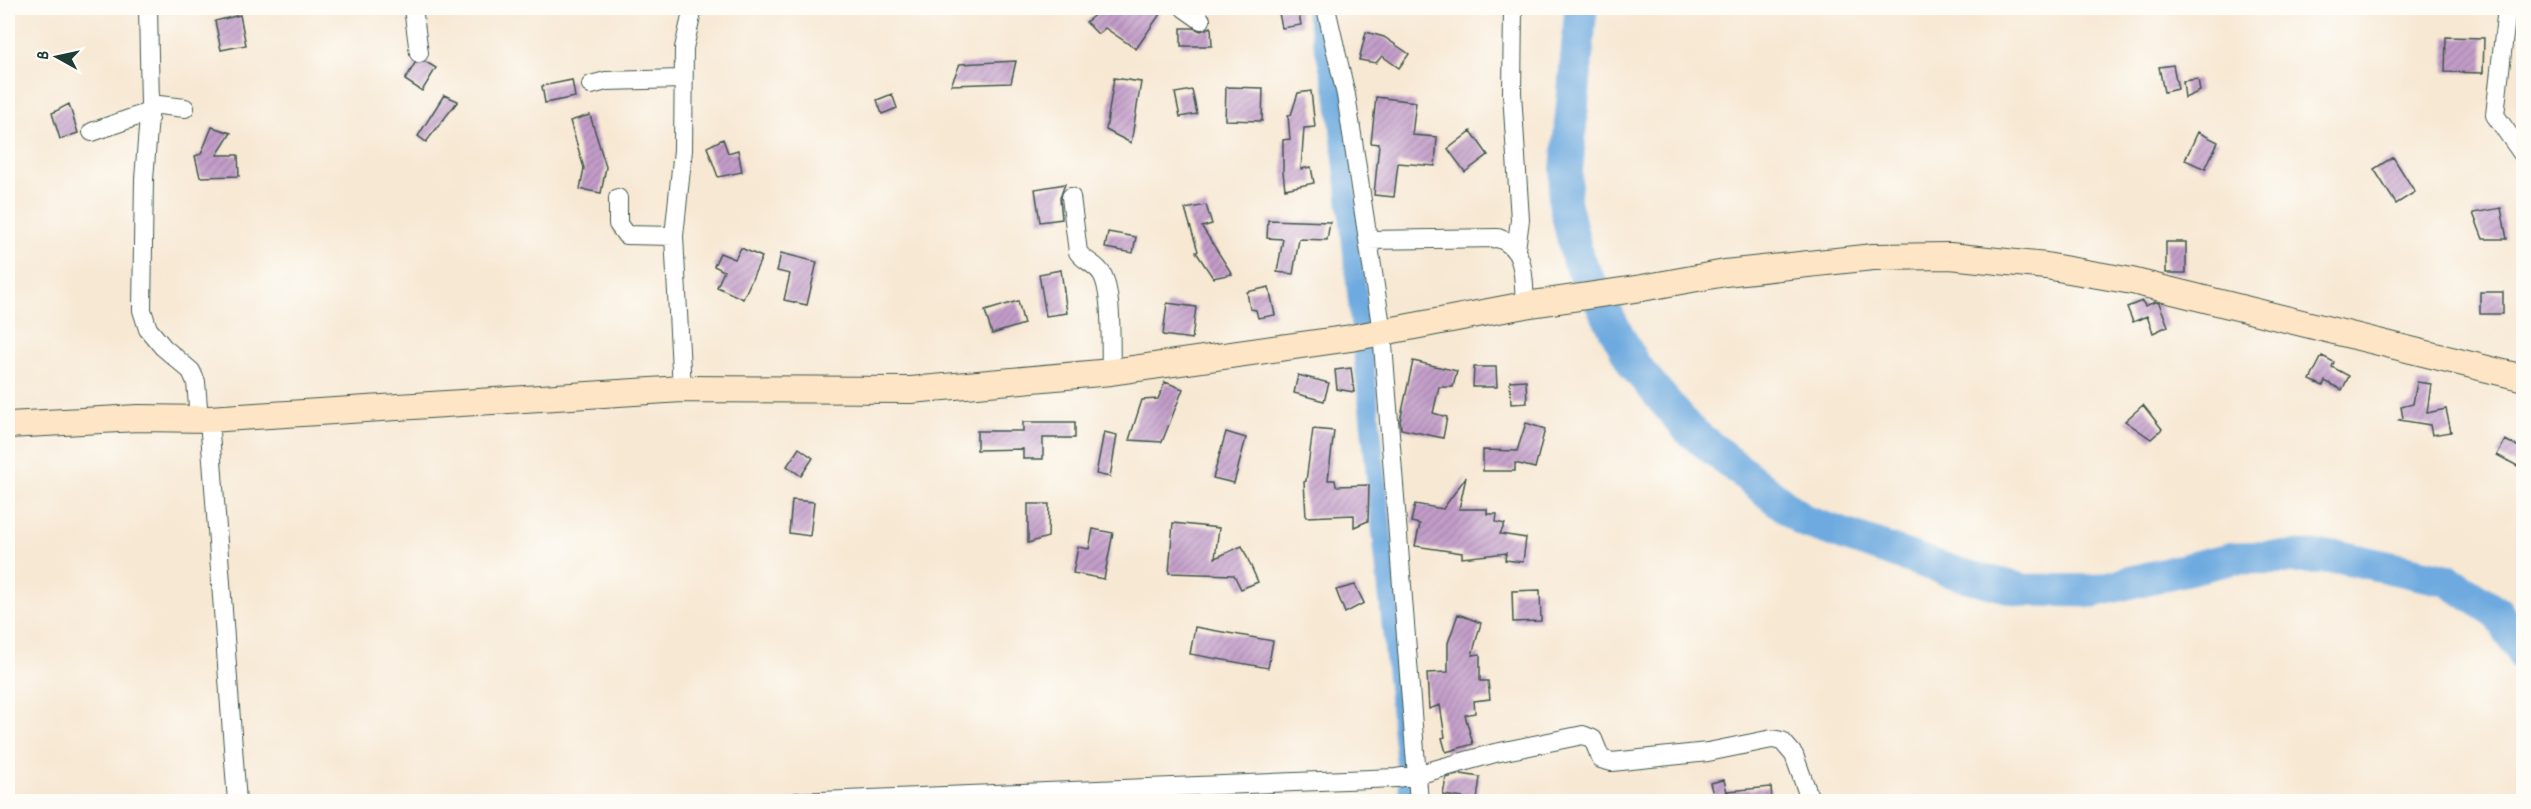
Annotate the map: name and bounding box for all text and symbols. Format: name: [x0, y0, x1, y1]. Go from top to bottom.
north arrow: [27, 27, 87, 87]
text: B: [31, 49, 54, 60]

